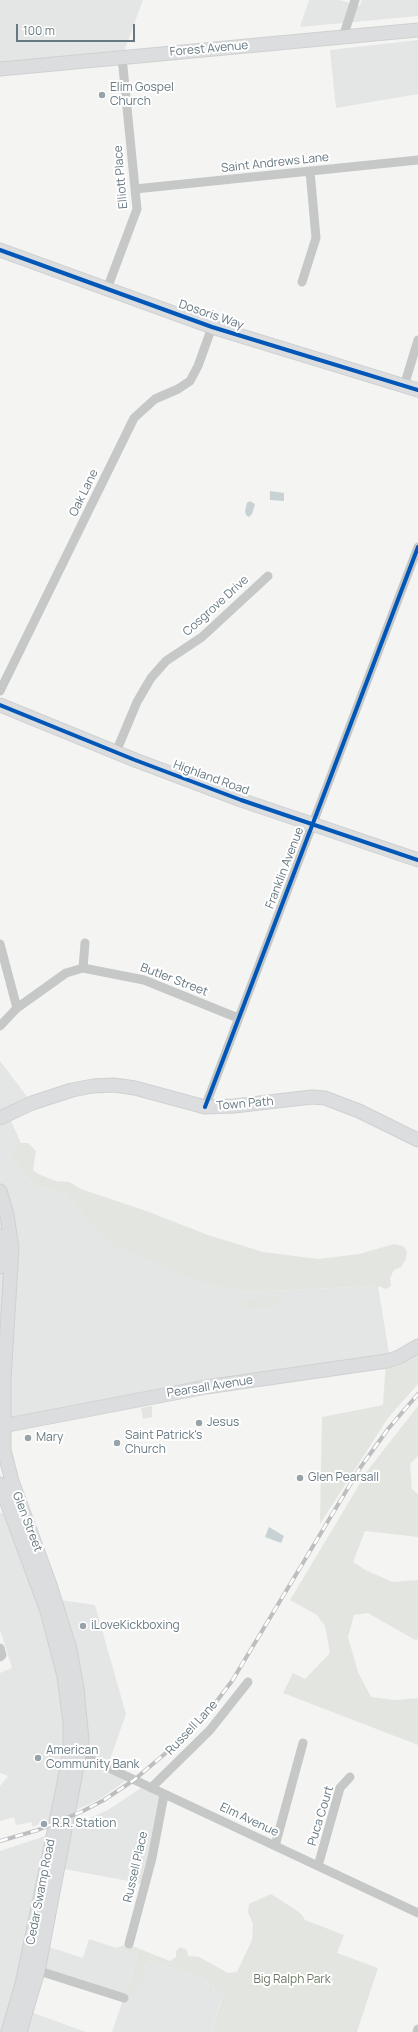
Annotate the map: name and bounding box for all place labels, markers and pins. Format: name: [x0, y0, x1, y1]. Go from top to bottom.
place label: Elim Gospel Church: [110, 81, 174, 109]
marker: Elim Gospel Church: [97, 90, 107, 100]
place label: Jesus: [207, 1416, 239, 1430]
marker: Jesus: [194, 1418, 204, 1428]
place label: Saint Patrick's Church: [125, 1429, 202, 1457]
place label: Mary: [36, 1431, 63, 1445]
marker: Mary: [23, 1433, 33, 1443]
marker: Saint Patrick's Church: [112, 1438, 122, 1448]
place label: Glen Pearsall: [308, 1471, 379, 1485]
marker: Glen Pearsall: [295, 1473, 305, 1483]
place label: iLoveKickboxing: [91, 1619, 180, 1633]
marker: iLoveKickboxing: [78, 1621, 88, 1631]
place label: American Community Bank: [46, 1744, 140, 1772]
marker: American Community Bank: [33, 1753, 43, 1763]
place label: R.R. Station: [52, 1817, 116, 1831]
marker: R.R. Station: [39, 1819, 49, 1829]

